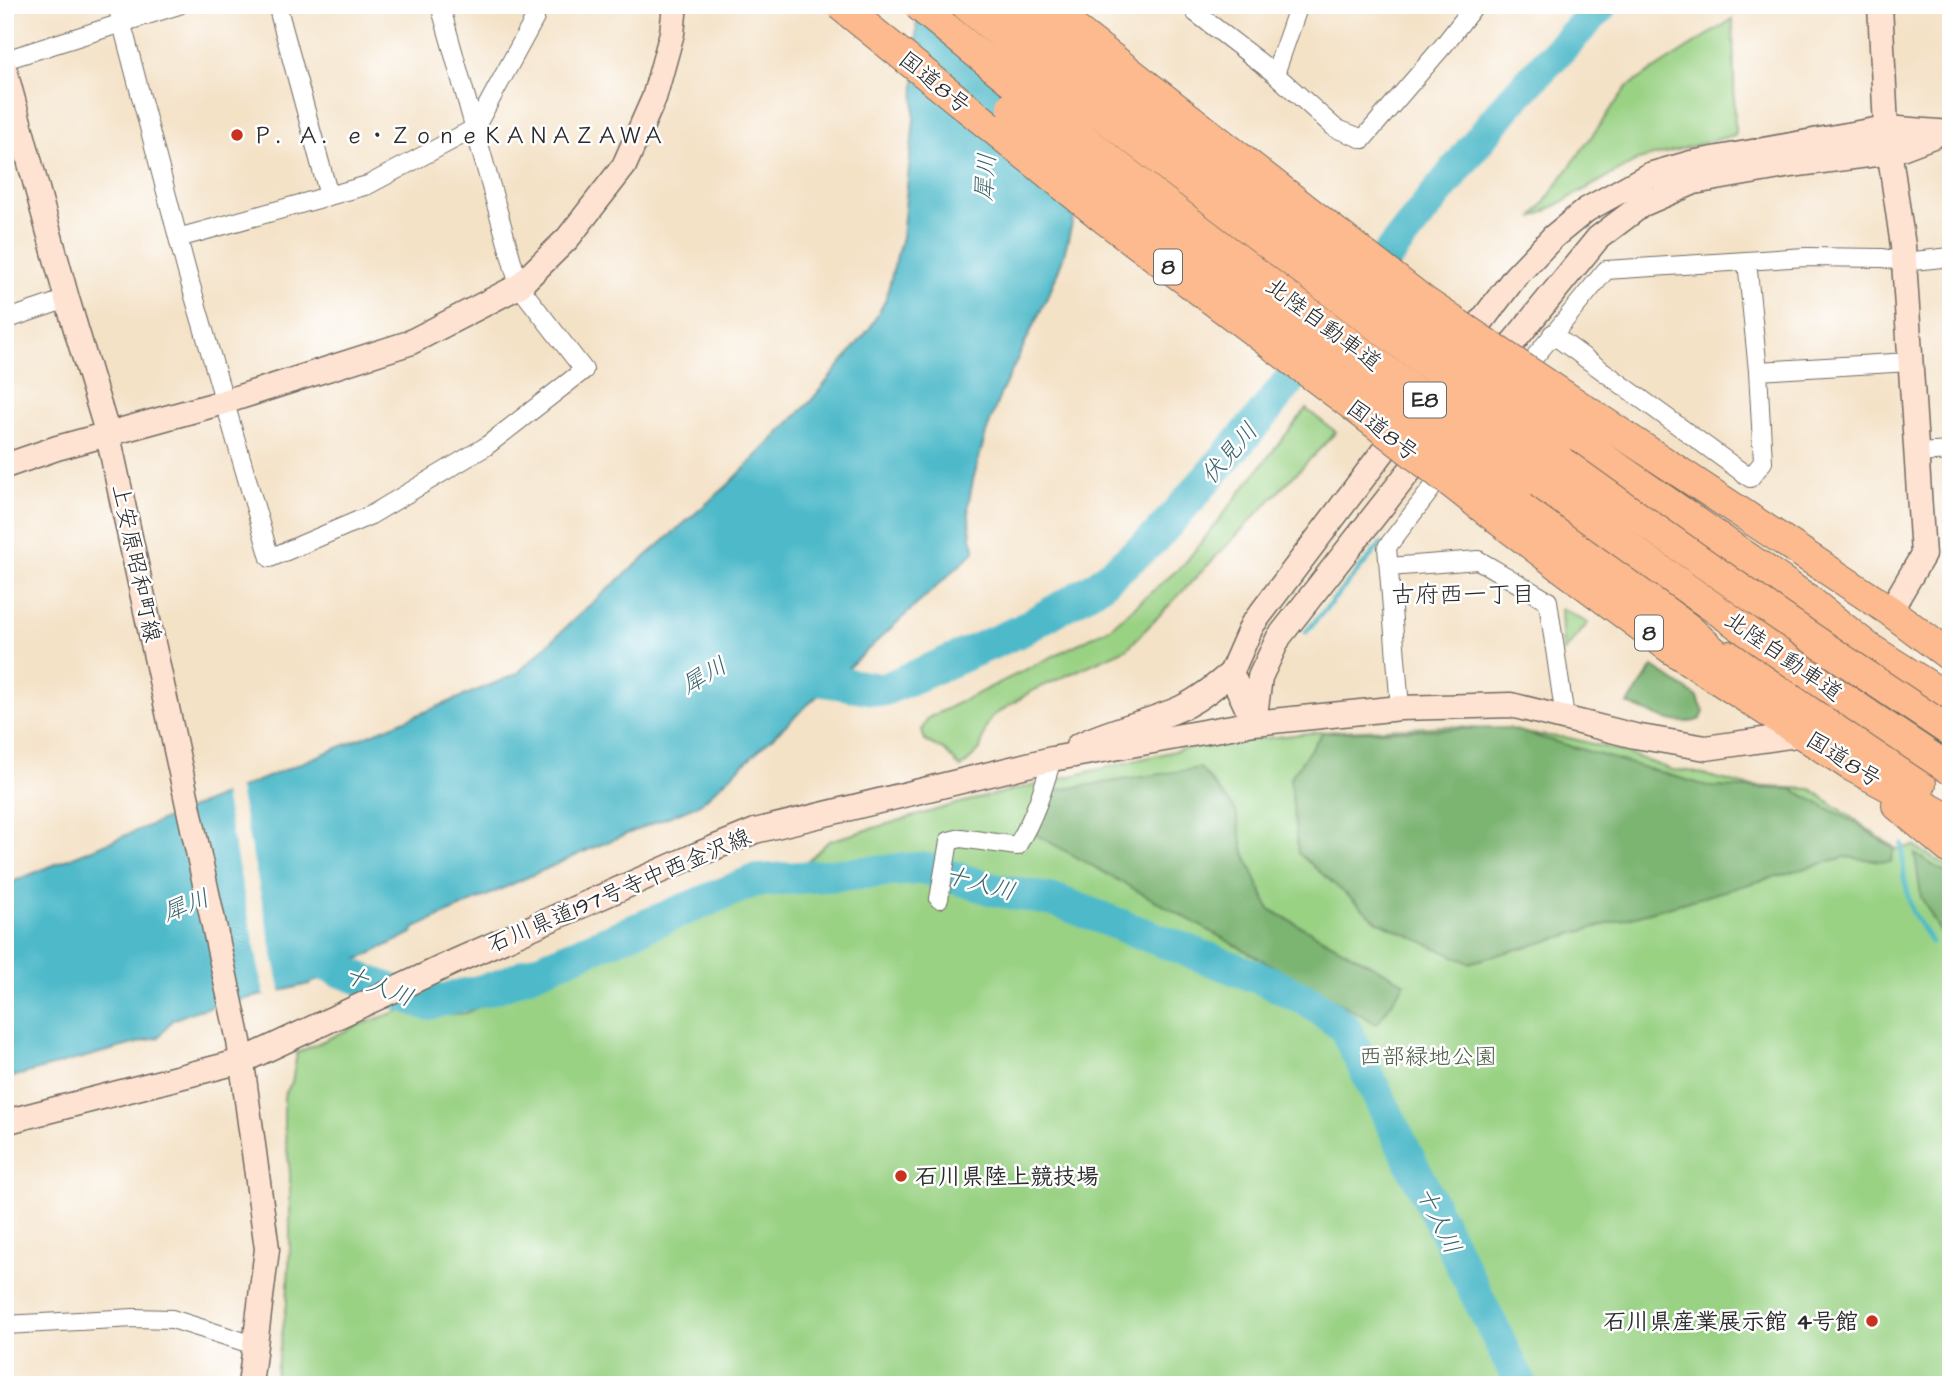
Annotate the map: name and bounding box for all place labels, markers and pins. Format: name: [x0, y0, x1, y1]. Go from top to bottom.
place label: Ｐ．Ａ．ｅ・ＺｏｎｅＫＡＮＡＺＡＷＡ: [251, 120, 665, 152]
marker: Ｐ．Ａ．ｅ・ＺｏｎｅＫＡＮＡＺＡＷＡ: [229, 127, 245, 143]
place label: 石川県陸上競技場: [915, 1161, 1099, 1193]
marker: 石川県陸上競技場: [893, 1168, 909, 1184]
place label: 石川県産業展示館 4号館: [1603, 1306, 1858, 1338]
marker: 石川県産業展示館 4号館: [1864, 1313, 1880, 1329]

